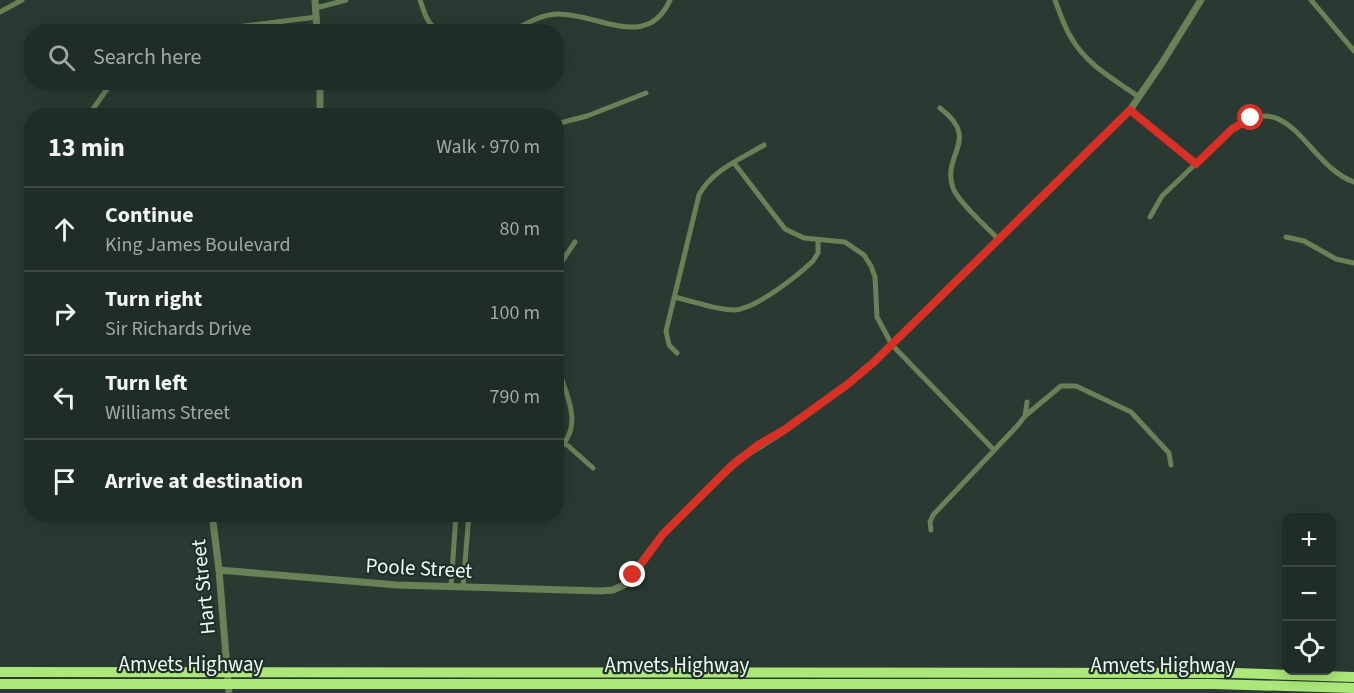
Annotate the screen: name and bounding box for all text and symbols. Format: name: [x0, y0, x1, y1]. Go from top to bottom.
search box: [24, 24, 564, 90]
icon: search: [45, 41, 78, 74]
text: Search here: [93, 41, 201, 73]
route start: [1237, 104, 1263, 130]
text: 13 min: [48, 129, 125, 166]
text: Walk · 970 m: [436, 133, 540, 161]
text: Continue: [105, 199, 194, 231]
icon: ahead: [48, 213, 81, 246]
text: 80 m: [500, 215, 540, 243]
text: King James Boulevard: [105, 231, 291, 259]
text: Turn right: [105, 283, 202, 315]
icon: right: [48, 297, 81, 330]
text: 100 m: [490, 299, 540, 327]
text: Sir Richards Drive: [105, 315, 252, 343]
text: Turn left: [105, 367, 187, 399]
icon: left: [48, 381, 81, 414]
text: 790 m: [490, 383, 540, 411]
text: Williams Street: [105, 399, 230, 427]
icon: arrive: [48, 465, 81, 498]
text: Arrive at destination: [105, 465, 303, 497]
map controls: [1282, 513, 1336, 675]
button: +: [1282, 513, 1336, 567]
street label: Hart Street: [183, 538, 223, 636]
street label: Poole Street: [365, 550, 473, 586]
route end: [619, 561, 645, 587]
button: −: [1282, 567, 1336, 621]
button: locate: [1282, 621, 1336, 675]
street label: Amvets Highway: [119, 649, 264, 679]
street label: Amvets Highway: [605, 650, 750, 680]
street label: Amvets Highway: [1091, 650, 1236, 680]

